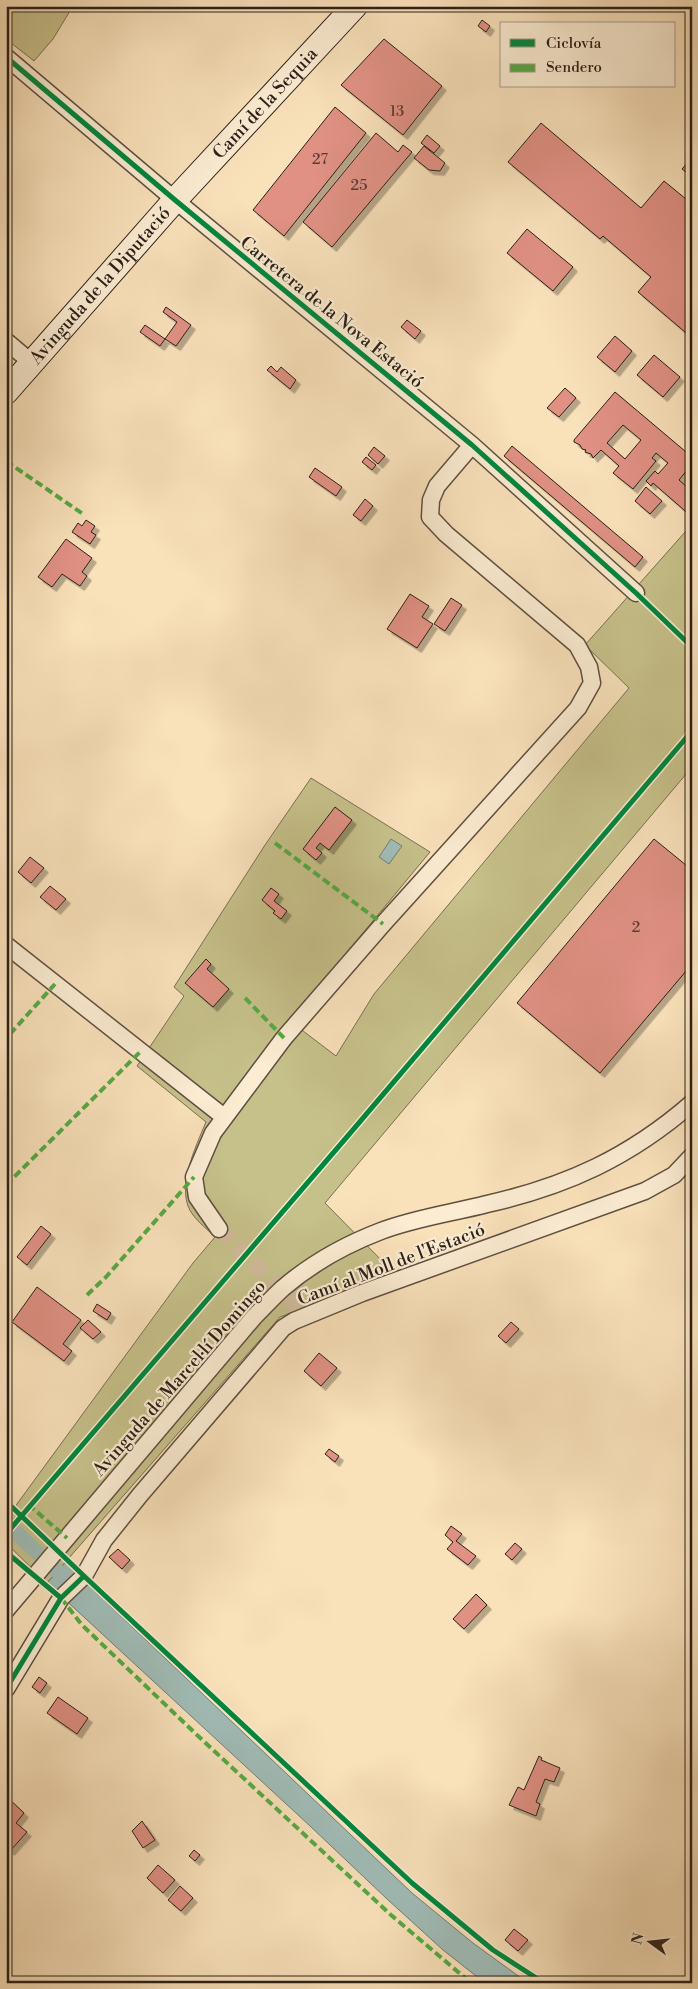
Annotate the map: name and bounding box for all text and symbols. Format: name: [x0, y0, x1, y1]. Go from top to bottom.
legend: [500, 22, 676, 88]
text: Ciclovía: [546, 34, 602, 53]
street label: Camí de la Sequia: [208, 42, 323, 164]
text: Sendero: [546, 58, 602, 77]
house number: 13: [390, 102, 404, 121]
house number: 27: [312, 150, 328, 169]
house number: 25: [351, 176, 367, 195]
street label: Avinguda de la Diputació: [24, 202, 176, 370]
street label: Carretera de la Nova Estació: [235, 231, 428, 393]
house number: 2: [632, 918, 640, 937]
street label: Camí al Moll de l'Estació: [294, 1218, 488, 1311]
street label: Avinguda de Marcel·lí Domingo: [87, 1275, 271, 1482]
north arrow: [626, 1916, 676, 1966]
text: N: [628, 1931, 649, 1947]

